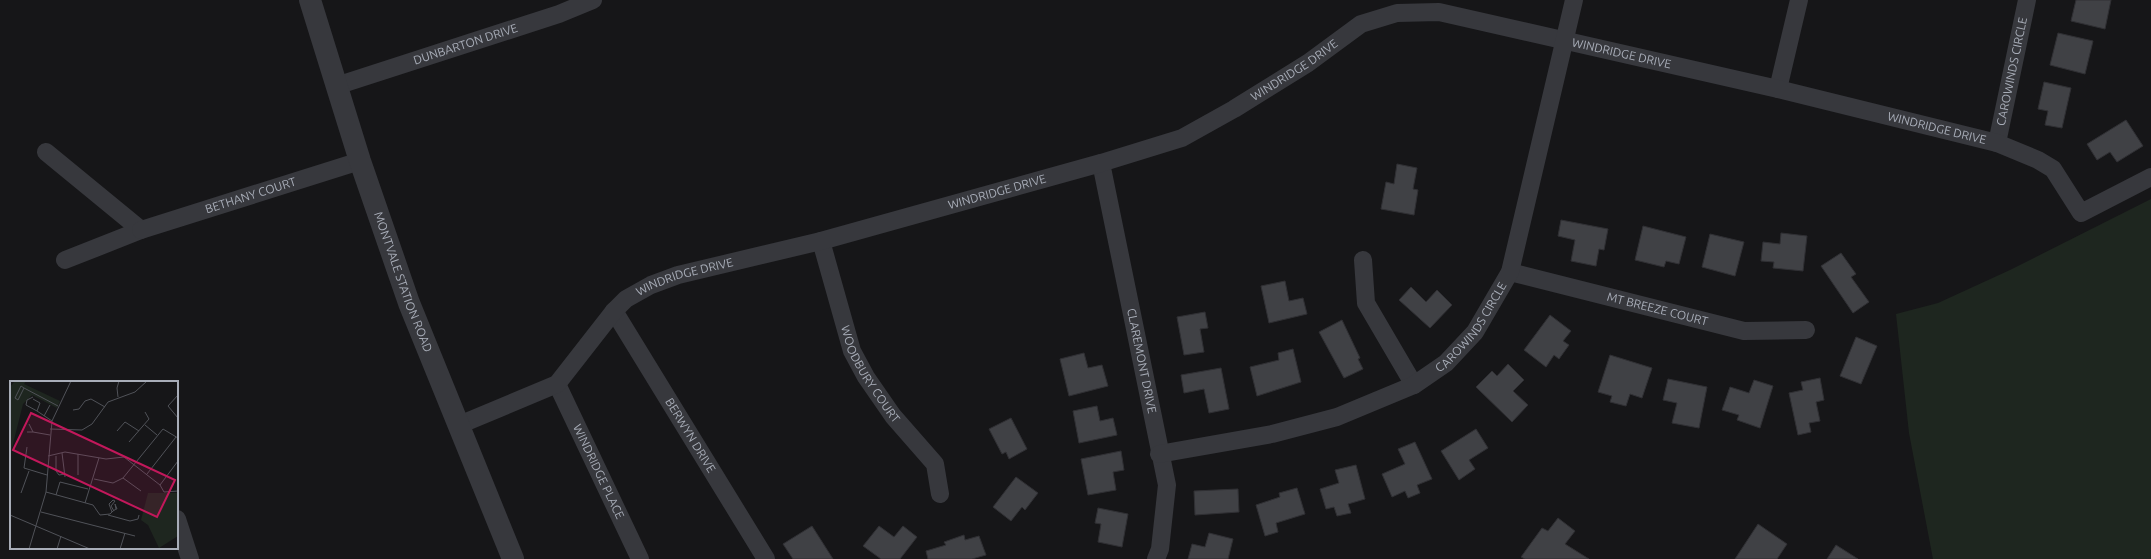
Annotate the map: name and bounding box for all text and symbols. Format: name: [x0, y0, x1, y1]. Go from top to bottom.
street label: CAROWINDS CIRCLE: [1994, 16, 2029, 127]
street label: DUNBARTON DRIVE: [412, 21, 519, 67]
street label: WINDRIDGE DRIVE: [1571, 35, 1673, 71]
street label: WINDRIDGE DRIVE: [1248, 36, 1340, 103]
street label: WINDRIDGE DRIVE: [1886, 109, 1988, 146]
street label: WINDRIDGE DRIVE: [946, 172, 1048, 211]
street label: BETHANY COURT: [204, 174, 298, 215]
street label: MONTVALE STATION ROAD: [372, 210, 435, 354]
street label: WINDRIDGE DRIVE: [634, 255, 734, 298]
street label: CAROWINDS CIRCLE: [1433, 279, 1509, 374]
street label: MT BREEZE COURT: [1606, 290, 1710, 328]
street label: CLAREMONT DRIVE: [1125, 307, 1159, 415]
street label: WOODBURY COURT: [839, 324, 903, 425]
inset map: [10, 381, 178, 549]
street label: BERWYN DRIVE: [663, 396, 719, 475]
street label: WINDRIDGE PLACE: [571, 422, 627, 521]

